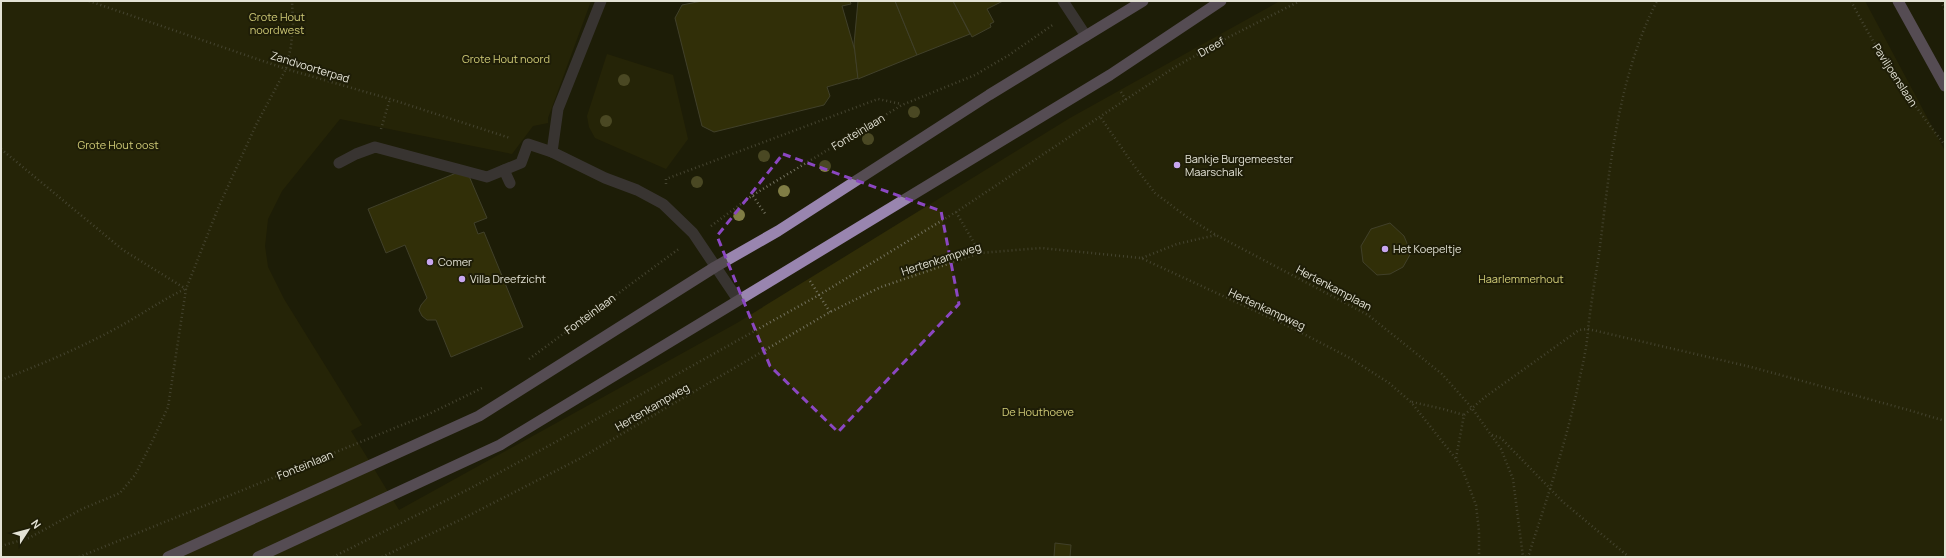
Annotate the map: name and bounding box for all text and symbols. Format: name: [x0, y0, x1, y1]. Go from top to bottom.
park label: Grote Hout noordwest: [249, 9, 305, 37]
street label: Dreef: [1195, 33, 1227, 60]
street label: Paviljoenslaan: [1869, 40, 1921, 109]
street label: Zandvoorterpad: [269, 47, 352, 86]
park label: Grote Hout noord: [462, 51, 550, 66]
street label: Fonteinlaan: [828, 110, 887, 153]
park label: Grote Hout oost: [77, 137, 159, 152]
place label: Bankje Burgemeester Maarschalk: [1185, 151, 1294, 179]
marker: Bankje Burgemeester Maarschalk: [1172, 160, 1182, 170]
street label: Hertenkampweg: [899, 239, 983, 279]
place label: Het Koepeltje: [1393, 241, 1462, 256]
marker: Het Koepeltje: [1380, 244, 1390, 254]
place label: Comer: [438, 254, 472, 269]
marker: Comer: [425, 257, 435, 267]
street label: Hertenkamplaan: [1294, 261, 1375, 314]
place label: Villa Dreefzicht: [470, 271, 546, 286]
park label: Haarlemmerhout: [1478, 271, 1564, 286]
marker: Villa Dreefzicht: [457, 274, 467, 284]
street label: Hertenkampweg: [1226, 284, 1308, 333]
street label: Fonteinlaan: [561, 290, 618, 337]
street label: Hertenkampweg: [612, 379, 692, 434]
park label: De Houthoeve: [1002, 404, 1075, 419]
street label: Fonteinlaan: [274, 446, 335, 483]
north arrow: [8, 510, 48, 550]
text: N: [28, 516, 45, 532]

